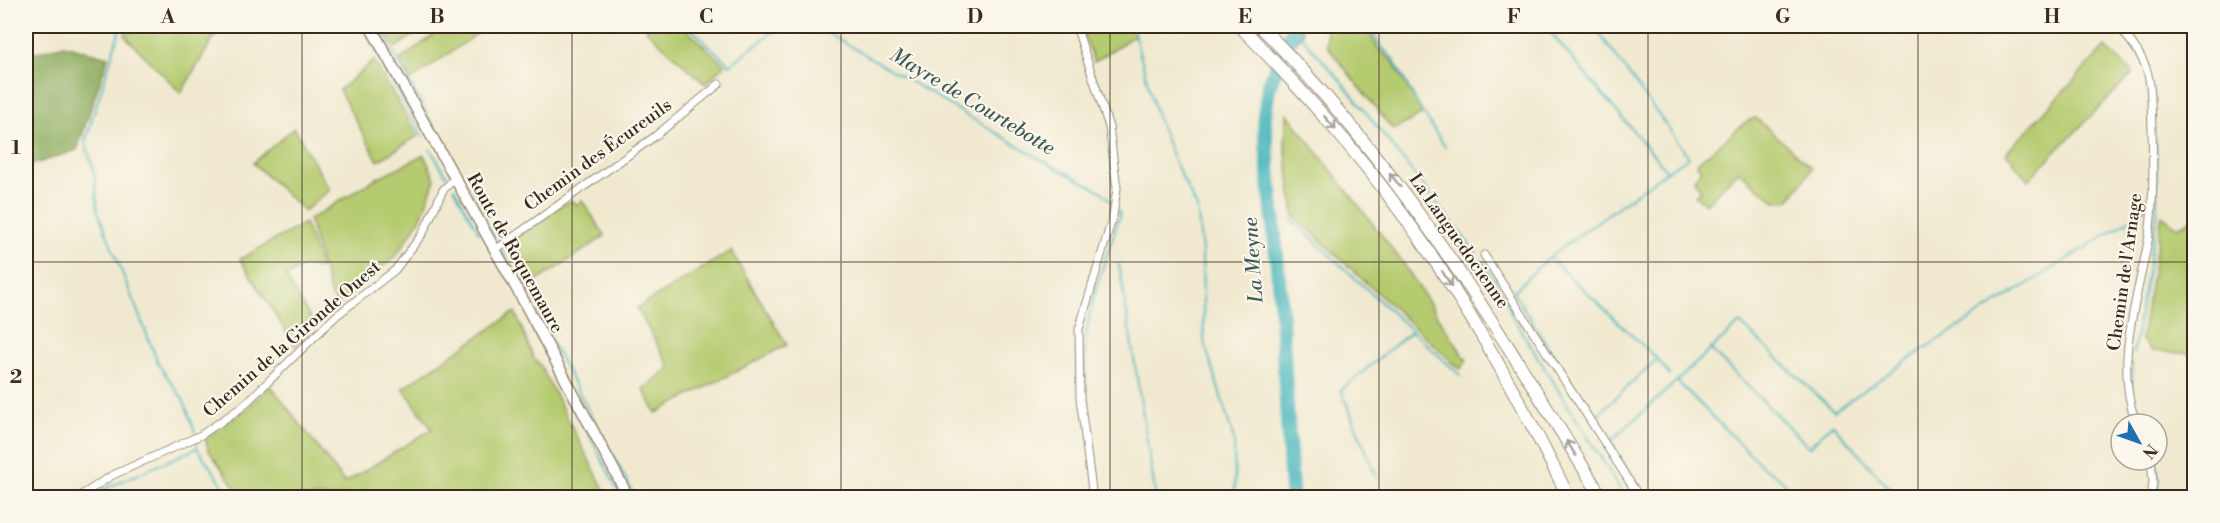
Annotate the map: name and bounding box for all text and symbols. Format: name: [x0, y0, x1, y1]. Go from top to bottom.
text: A: [160, 5, 176, 30]
text: B: [429, 5, 445, 30]
text: C: [699, 5, 713, 30]
text: D: [967, 5, 983, 30]
text: E: [1238, 5, 1252, 30]
text: F: [1507, 5, 1521, 30]
text: G: [1775, 5, 1791, 30]
text: H: [2044, 5, 2061, 30]
water label: Mayre de Courtebotte: [885, 43, 1060, 162]
street label: Chemin des Écureuils: [520, 94, 677, 216]
one-way arrow: [1323, 115, 1337, 130]
text: 1: [11, 136, 21, 161]
street label: Route de Roquemaure: [461, 169, 569, 337]
street label: La Languedocienne: [1404, 169, 1514, 313]
one-way arrow: [1389, 172, 1402, 188]
street label: Chemin de l'Arnage: [2103, 192, 2147, 352]
water label: La Meyne: [1239, 216, 1270, 304]
street label: Chemin de la Gironde Ouest: [198, 255, 386, 422]
one-way arrow: [1441, 270, 1453, 287]
text: 2: [10, 365, 22, 390]
north arrow: [2109, 412, 2169, 472]
one-way arrow: [1565, 440, 1577, 457]
text: N: [2138, 440, 2161, 463]

